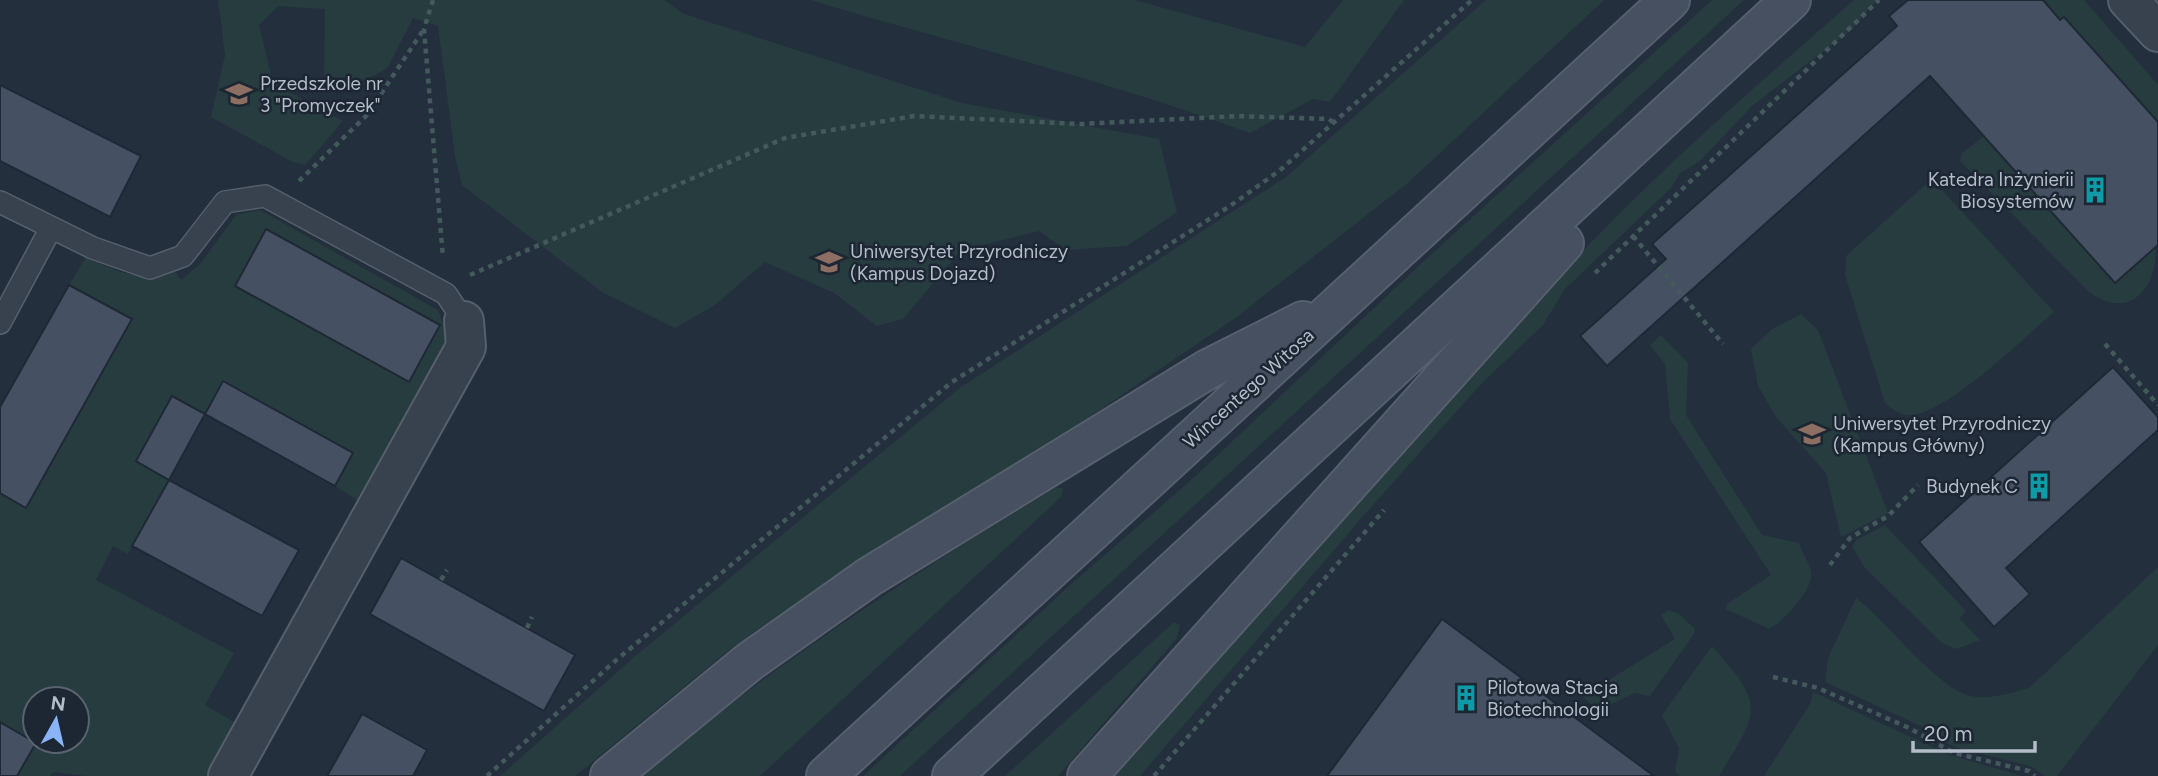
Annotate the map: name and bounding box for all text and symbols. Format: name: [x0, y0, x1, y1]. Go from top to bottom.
place label: Przedszkole nr 3 "Promyczek": [260, 72, 383, 117]
school or university icon: Przedszkole nr 3 "Promyczek": [224, 79, 254, 109]
place label: Katedra Inżynierii Biosystemów: [1928, 168, 2074, 213]
building icon: Katedra Inżynierii Biosystemów: [2080, 175, 2110, 205]
place label: Uniwersytet Przyrodniczy (Kampus Dojazd): [850, 240, 1068, 285]
school or university icon: Uniwersytet Przyrodniczy (Kampus Dojazd): [814, 247, 844, 277]
street label: Wincentego Witosa: [1178, 324, 1319, 453]
place label: Uniwersytet Przyrodniczy (Kampus Główny): [1833, 412, 2051, 457]
school or university icon: Uniwersytet Przyrodniczy (Kampus Główny): [1797, 419, 1827, 449]
building icon: Budynek C: [2024, 471, 2054, 501]
place label: Budynek C: [1926, 475, 2018, 498]
place label: Pilotowa Stacja Biotechnologii: [1487, 676, 1618, 721]
building icon: Pilotowa Stacja Biotechnologii: [1451, 683, 1481, 713]
north arrow: [21, 685, 91, 755]
text: N: [49, 691, 67, 716]
scale bar: [1913, 710, 2036, 754]
text: 20 m: [1924, 721, 1972, 746]

